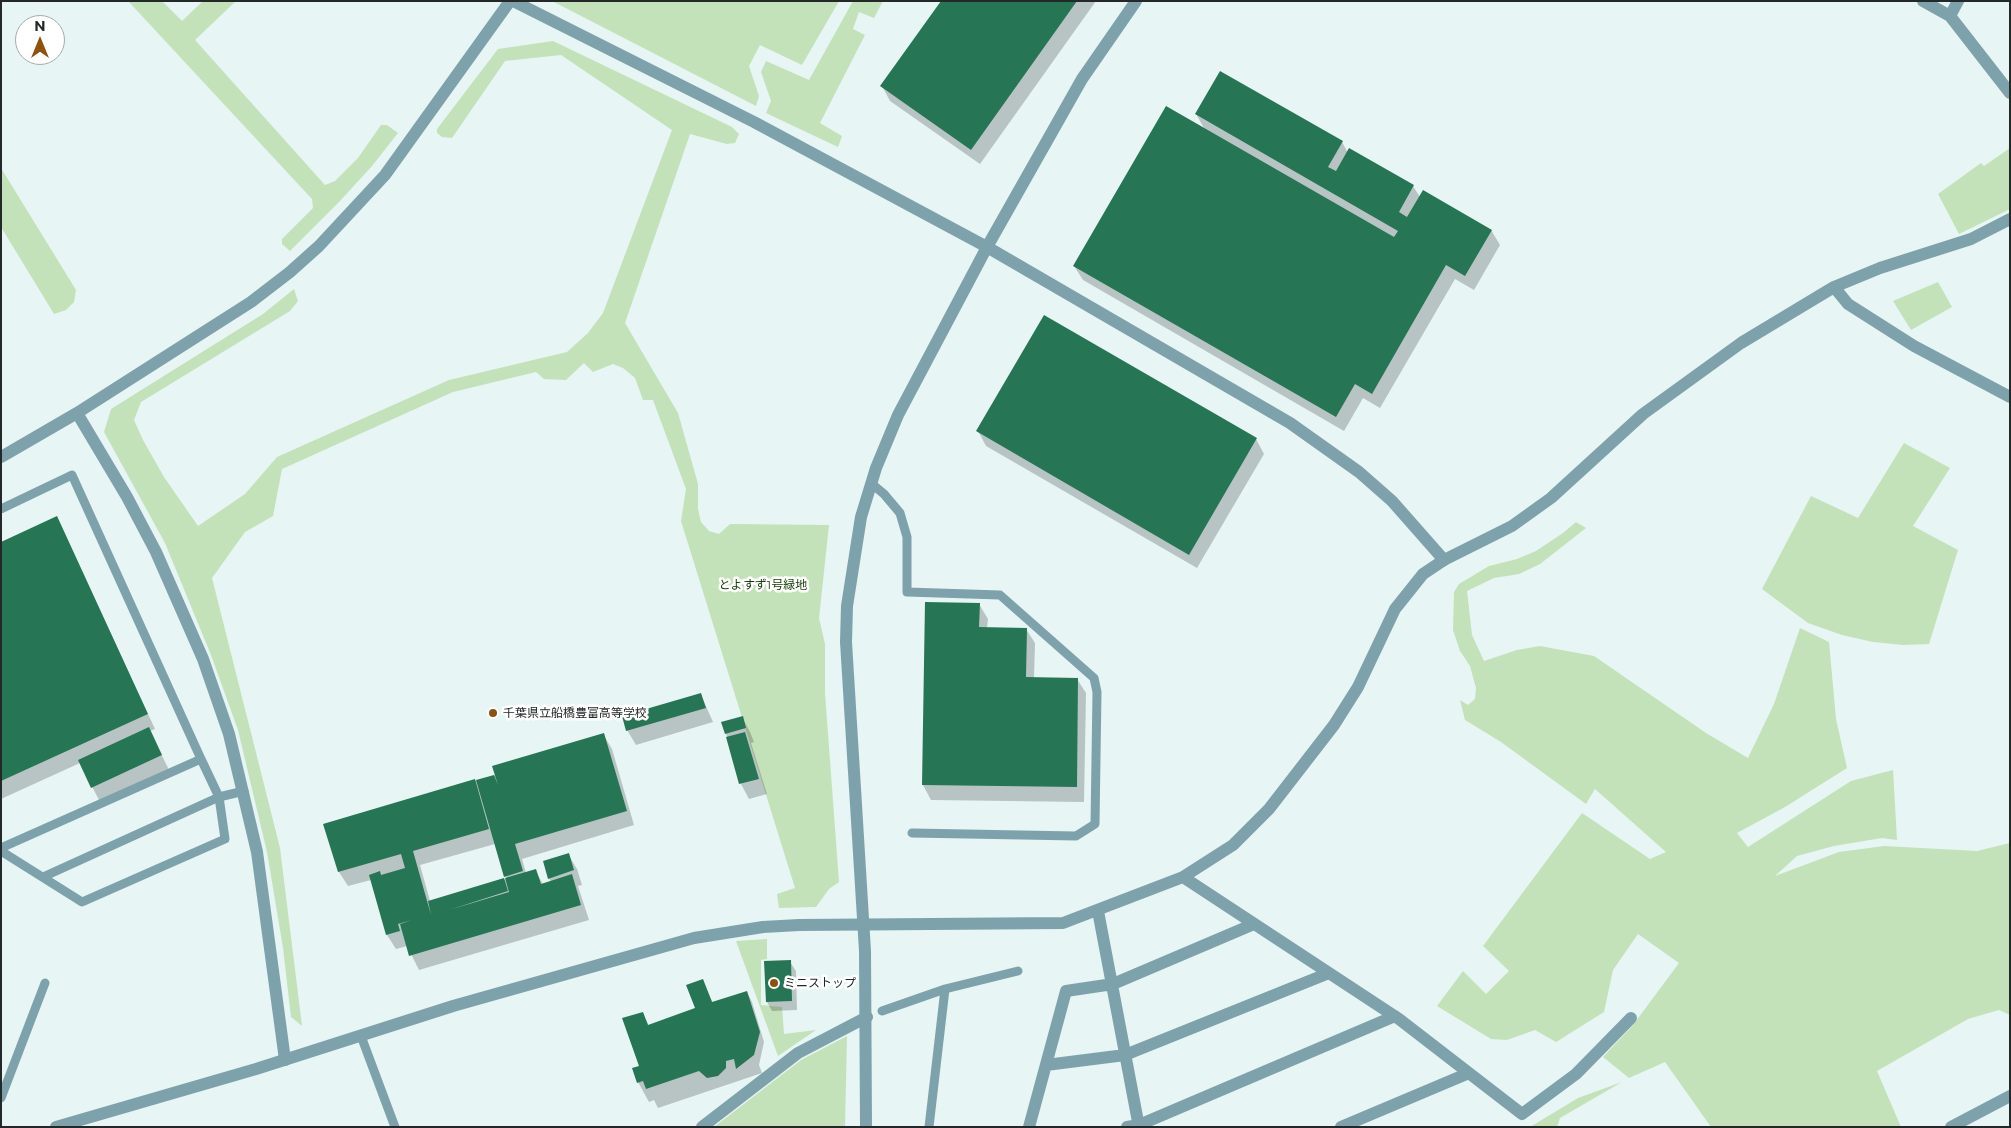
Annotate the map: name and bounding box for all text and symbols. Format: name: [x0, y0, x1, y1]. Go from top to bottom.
north arrow: [15, 15, 65, 65]
text: N: [34, 17, 46, 35]
park label: とよすず1号緑地: [719, 578, 807, 592]
place label: 千葉県立船橋豊富高等学校: [503, 706, 647, 720]
marker: 千葉県立船橋豊富高等学校: [487, 707, 499, 719]
place label: ミニストップ: [784, 976, 856, 990]
marker: ミニストップ: [768, 977, 780, 989]

